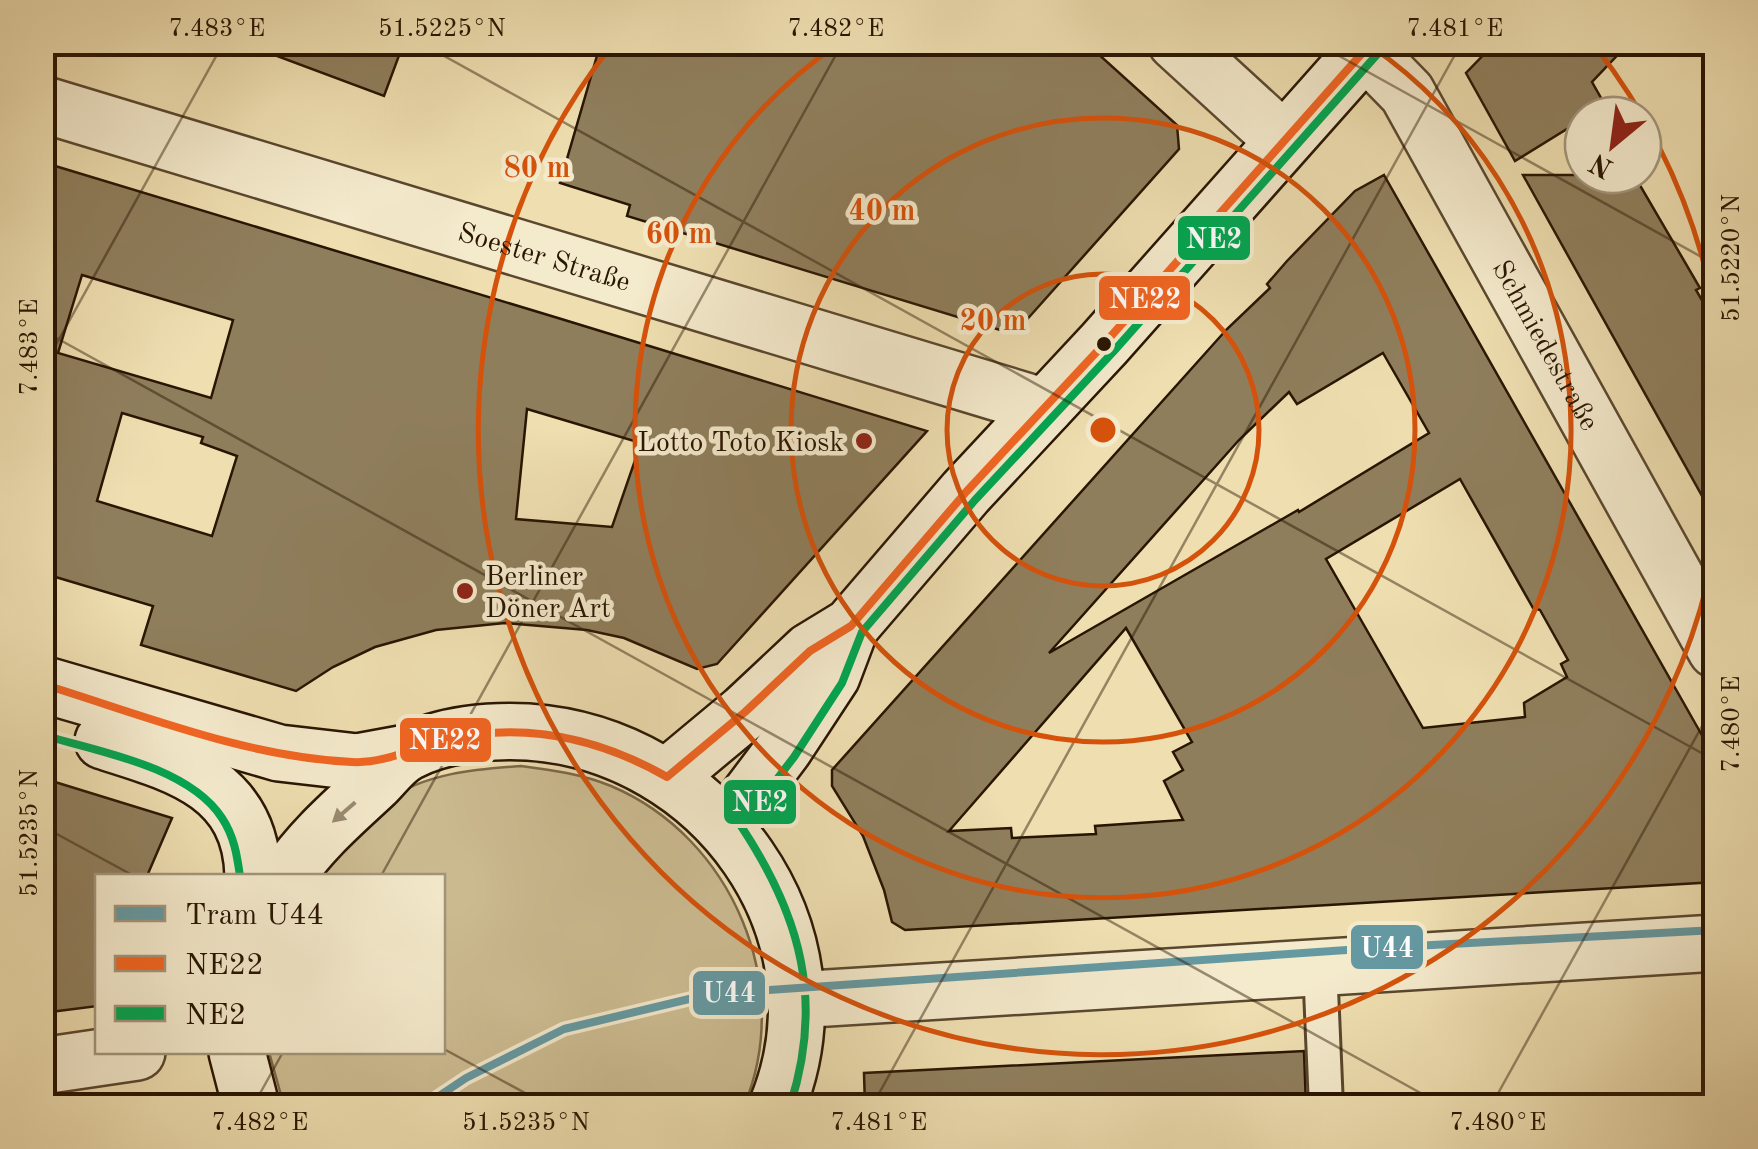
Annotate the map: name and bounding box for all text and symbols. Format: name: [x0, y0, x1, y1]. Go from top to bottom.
text: 7.483°E: [169, 17, 265, 42]
text: 51.5225°N: [378, 17, 506, 42]
text: 7.482°E: [788, 17, 884, 42]
text: 7.481°E: [1407, 17, 1503, 42]
north arrow: [1563, 95, 1663, 195]
text: N: [1586, 147, 1618, 182]
text: 80 m: [503, 154, 571, 184]
text: 51.5220°N: [1720, 194, 1745, 322]
text: 40 m: [848, 197, 916, 227]
line badge: NE2: [1176, 214, 1252, 262]
street label: Soester Straße: [454, 219, 633, 298]
text: 60 m: [645, 220, 713, 250]
text: NE2: [1186, 227, 1242, 255]
street label: Schmiedestraße: [1486, 256, 1602, 436]
line badge: NE22: [1097, 274, 1192, 322]
text: NE22: [1108, 287, 1182, 315]
text: 7.483°E: [18, 299, 43, 395]
text: 20 m: [959, 307, 1027, 337]
unlabelled marker: [1094, 334, 1114, 354]
centre of rings: [1085, 412, 1121, 448]
place label: Lotto Toto Kiosk: [637, 430, 844, 458]
marker: Lotto Toto Kiosk: [853, 430, 875, 452]
place label: Berliner Döner Art: [485, 564, 611, 624]
marker: Berliner Döner Art: [454, 580, 476, 602]
text: 7.480°E: [1720, 676, 1745, 772]
line badge: NE22: [398, 716, 493, 764]
text: NE22: [408, 728, 482, 756]
text: 51.5235°N: [18, 769, 43, 897]
line badge: NE2: [722, 778, 798, 826]
text: NE2: [732, 790, 788, 818]
one-way arrow: [331, 800, 356, 822]
legend: [95, 874, 445, 1054]
text: Tram U44: [185, 901, 324, 931]
line badge: U44: [1349, 923, 1425, 971]
text: U44: [1360, 936, 1414, 964]
text: NE22: [185, 951, 264, 981]
line badge: U44: [691, 969, 767, 1017]
text: U44: [702, 981, 756, 1009]
text: NE2: [185, 1001, 246, 1031]
text: 7.482°E: [212, 1111, 308, 1136]
text: 51.5235°N: [462, 1111, 590, 1136]
text: 7.481°E: [831, 1111, 927, 1136]
text: 7.480°E: [1450, 1111, 1546, 1136]

